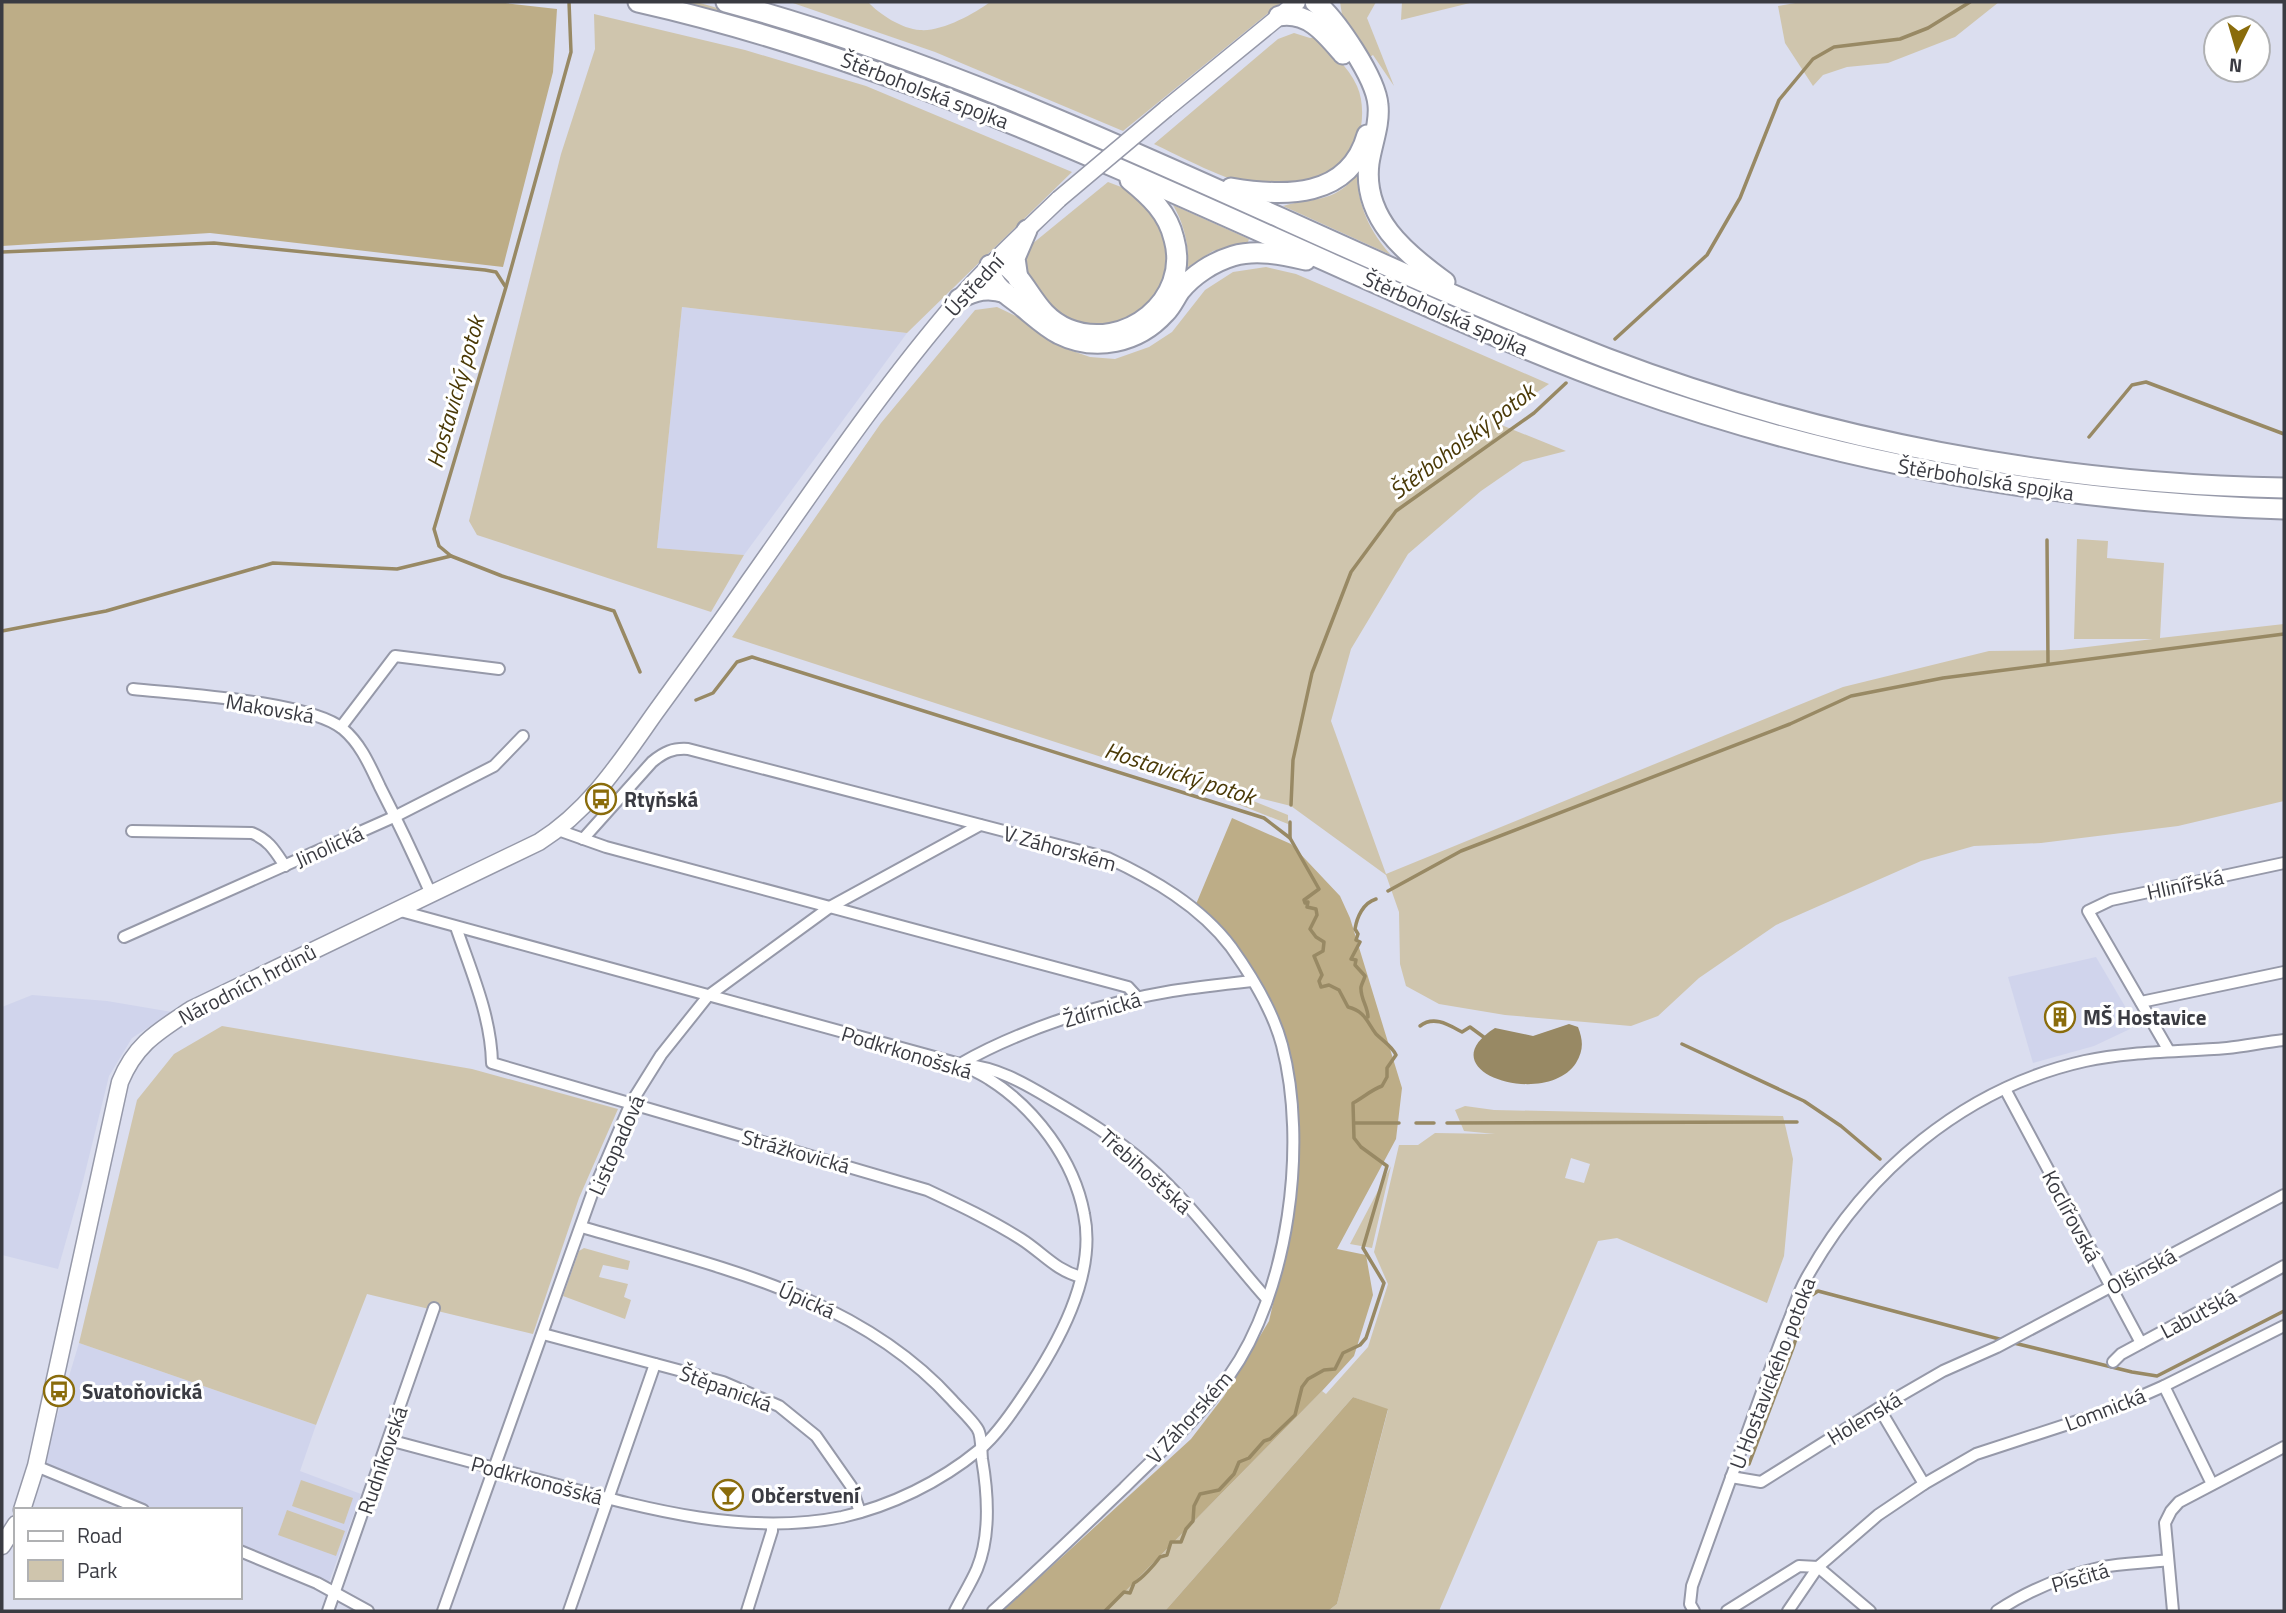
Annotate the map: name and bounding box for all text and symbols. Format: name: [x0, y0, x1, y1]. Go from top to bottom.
north arrow: [2202, 14, 2272, 84]
street label: Štěrboholská spojka: [836, 43, 1014, 137]
text: N: [2228, 51, 2243, 81]
street label: Ústřední: [937, 246, 1012, 323]
street label: Štěrboholská spojka: [1358, 262, 1534, 364]
water label: Hostavický potok: [417, 309, 494, 472]
water label: Štěrboholský potok: [1382, 373, 1544, 507]
street label: Štěrboholská spojka: [1896, 449, 2077, 509]
street label: Makovská: [223, 685, 317, 732]
water label: Hostavický potok: [1100, 732, 1262, 815]
bus stop icon: Rtyňská: [584, 782, 618, 816]
place label: Rtyňská: [624, 783, 699, 815]
street label: Jinolická: [290, 817, 369, 875]
street label: V Záhorském: [1000, 817, 1120, 879]
street label: Hlinířská: [2144, 860, 2227, 908]
street label: Národních hrdinů: [172, 935, 322, 1033]
street label: Ždírnická: [1059, 983, 1145, 1035]
building icon: MŠ Hostavice: [2043, 1000, 2077, 1034]
place label: MŠ Hostavice: [2083, 1001, 2206, 1033]
street label: Podkrkonošská: [838, 1017, 977, 1087]
street label: Listopadová: [580, 1089, 653, 1200]
street label: Strážkovická: [738, 1120, 854, 1182]
street label: Třebihošťská: [1093, 1121, 1200, 1222]
street label: Koclířovská: [2034, 1164, 2110, 1268]
street label: Olšinská: [2101, 1239, 2182, 1303]
street label: U Hostavického potoka: [1721, 1272, 1824, 1474]
street label: Úpická: [774, 1273, 841, 1327]
street label: Labuťská: [2154, 1279, 2242, 1346]
street label: Štěpanická: [675, 1356, 777, 1420]
street label: V Záhorském: [1138, 1363, 1240, 1471]
bus stop icon: Svatoňovická: [42, 1374, 76, 1408]
place label: Svatoňovická: [82, 1375, 203, 1407]
street label: Lomnická: [2060, 1379, 2150, 1439]
street label: Holenská: [1821, 1383, 1908, 1453]
street label: Rudníkovská: [349, 1401, 416, 1518]
street label: Podkrkonošská: [468, 1447, 607, 1513]
bar icon: Občerstvení: [711, 1478, 745, 1512]
place label: Občerstvení: [751, 1479, 861, 1511]
legend: [14, 1508, 242, 1599]
text: Road: [77, 1519, 122, 1551]
street label: Písčitá: [2047, 1553, 2113, 1600]
text: Park: [77, 1554, 117, 1586]

